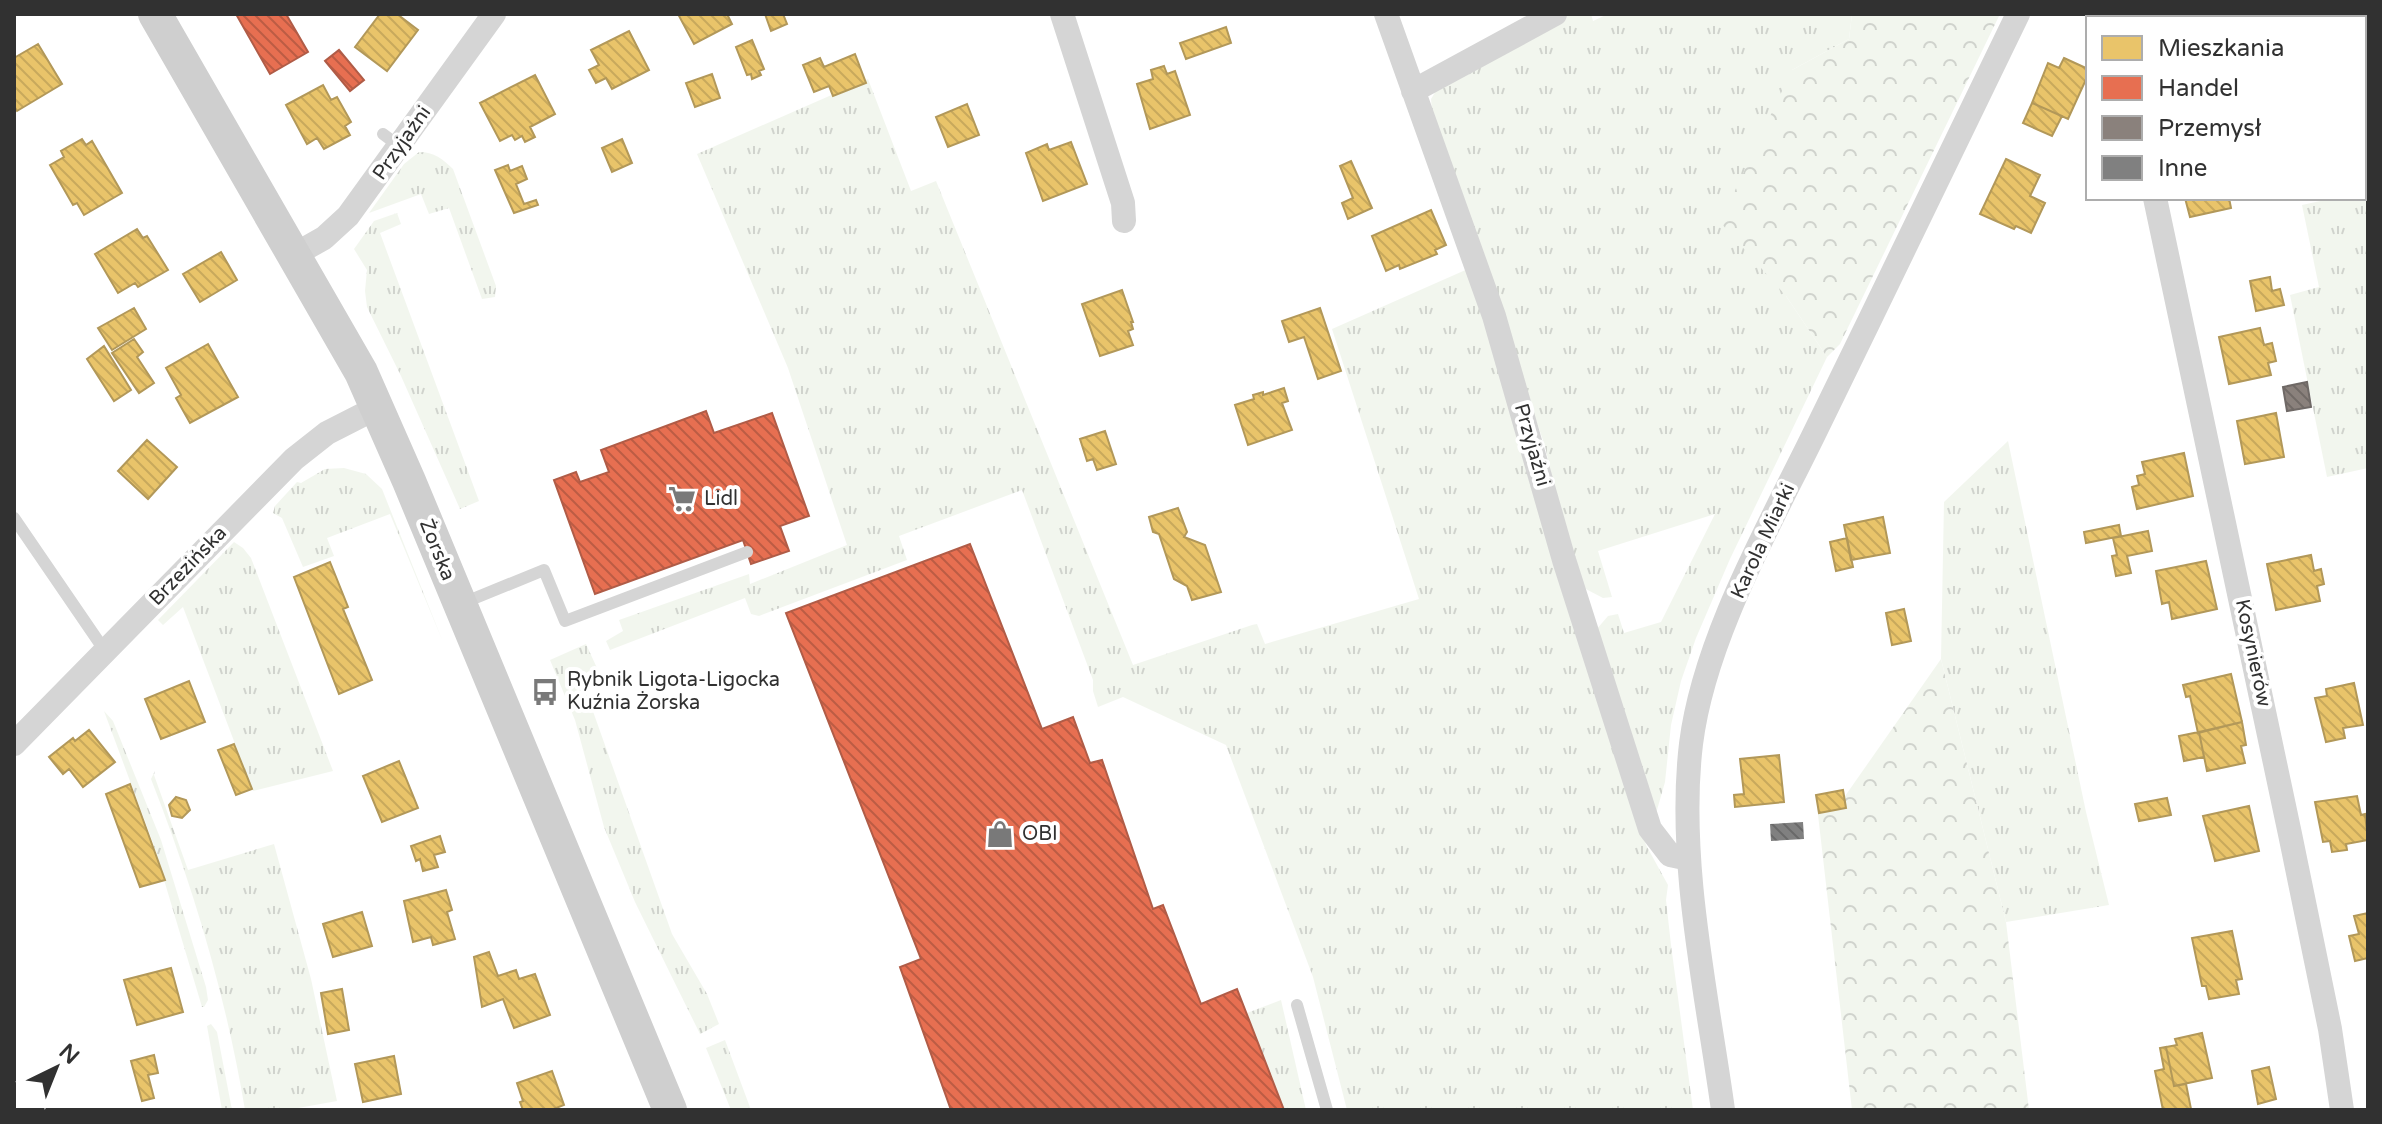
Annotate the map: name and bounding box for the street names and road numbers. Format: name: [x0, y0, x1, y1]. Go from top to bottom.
street label: Przyjaźni: [368, 101, 436, 185]
street label: Przyjaźni: [1509, 401, 1555, 489]
street label: Karola Miarki: [1726, 480, 1800, 602]
street label: Żorska: [414, 516, 460, 584]
street label: Brzezińska: [144, 521, 232, 611]
street label: Kosynierów: [2230, 597, 2276, 709]

